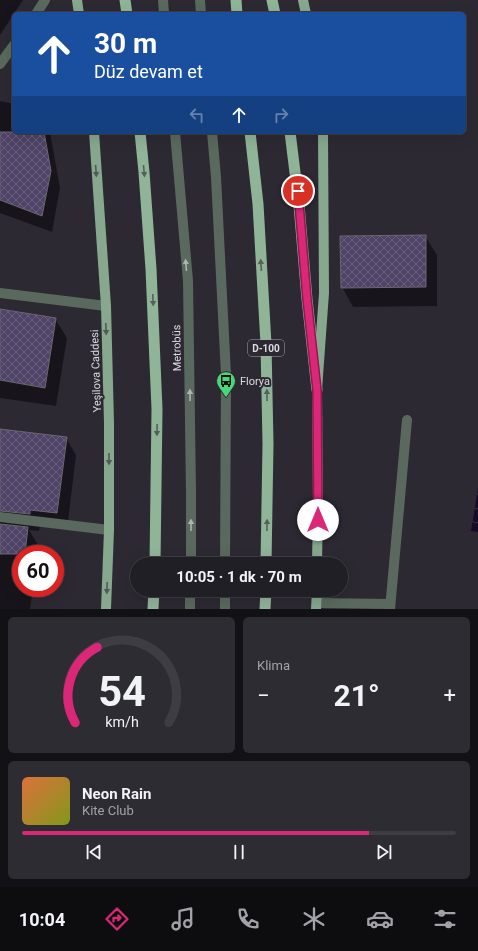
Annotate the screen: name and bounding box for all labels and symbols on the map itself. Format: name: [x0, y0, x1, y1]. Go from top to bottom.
one-way arrow: [93, 165, 100, 177]
one-way arrow: [140, 165, 147, 177]
pin: [281, 174, 315, 208]
one-way arrow: [183, 259, 190, 271]
one-way arrow: [258, 259, 265, 271]
one-way arrow: [149, 294, 156, 306]
one-way arrow: [103, 323, 110, 335]
street label: Metrobüs: [170, 324, 184, 372]
street label: Yeşilova Caddesi: [88, 329, 104, 413]
road number: D-100: [248, 340, 284, 356]
bus stop icon: Florya: [215, 370, 237, 398]
place label: Florya: [240, 375, 270, 388]
one-way arrow: [264, 388, 270, 401]
one-way arrow: [186, 389, 193, 401]
one-way arrow: [154, 424, 160, 437]
one-way arrow: [106, 453, 112, 466]
position arrow: [297, 499, 339, 541]
one-way arrow: [188, 518, 194, 531]
one-way arrow: [264, 518, 270, 531]
speed limit sign: 60: [12, 545, 64, 597]
one-way arrow: [104, 582, 110, 595]

